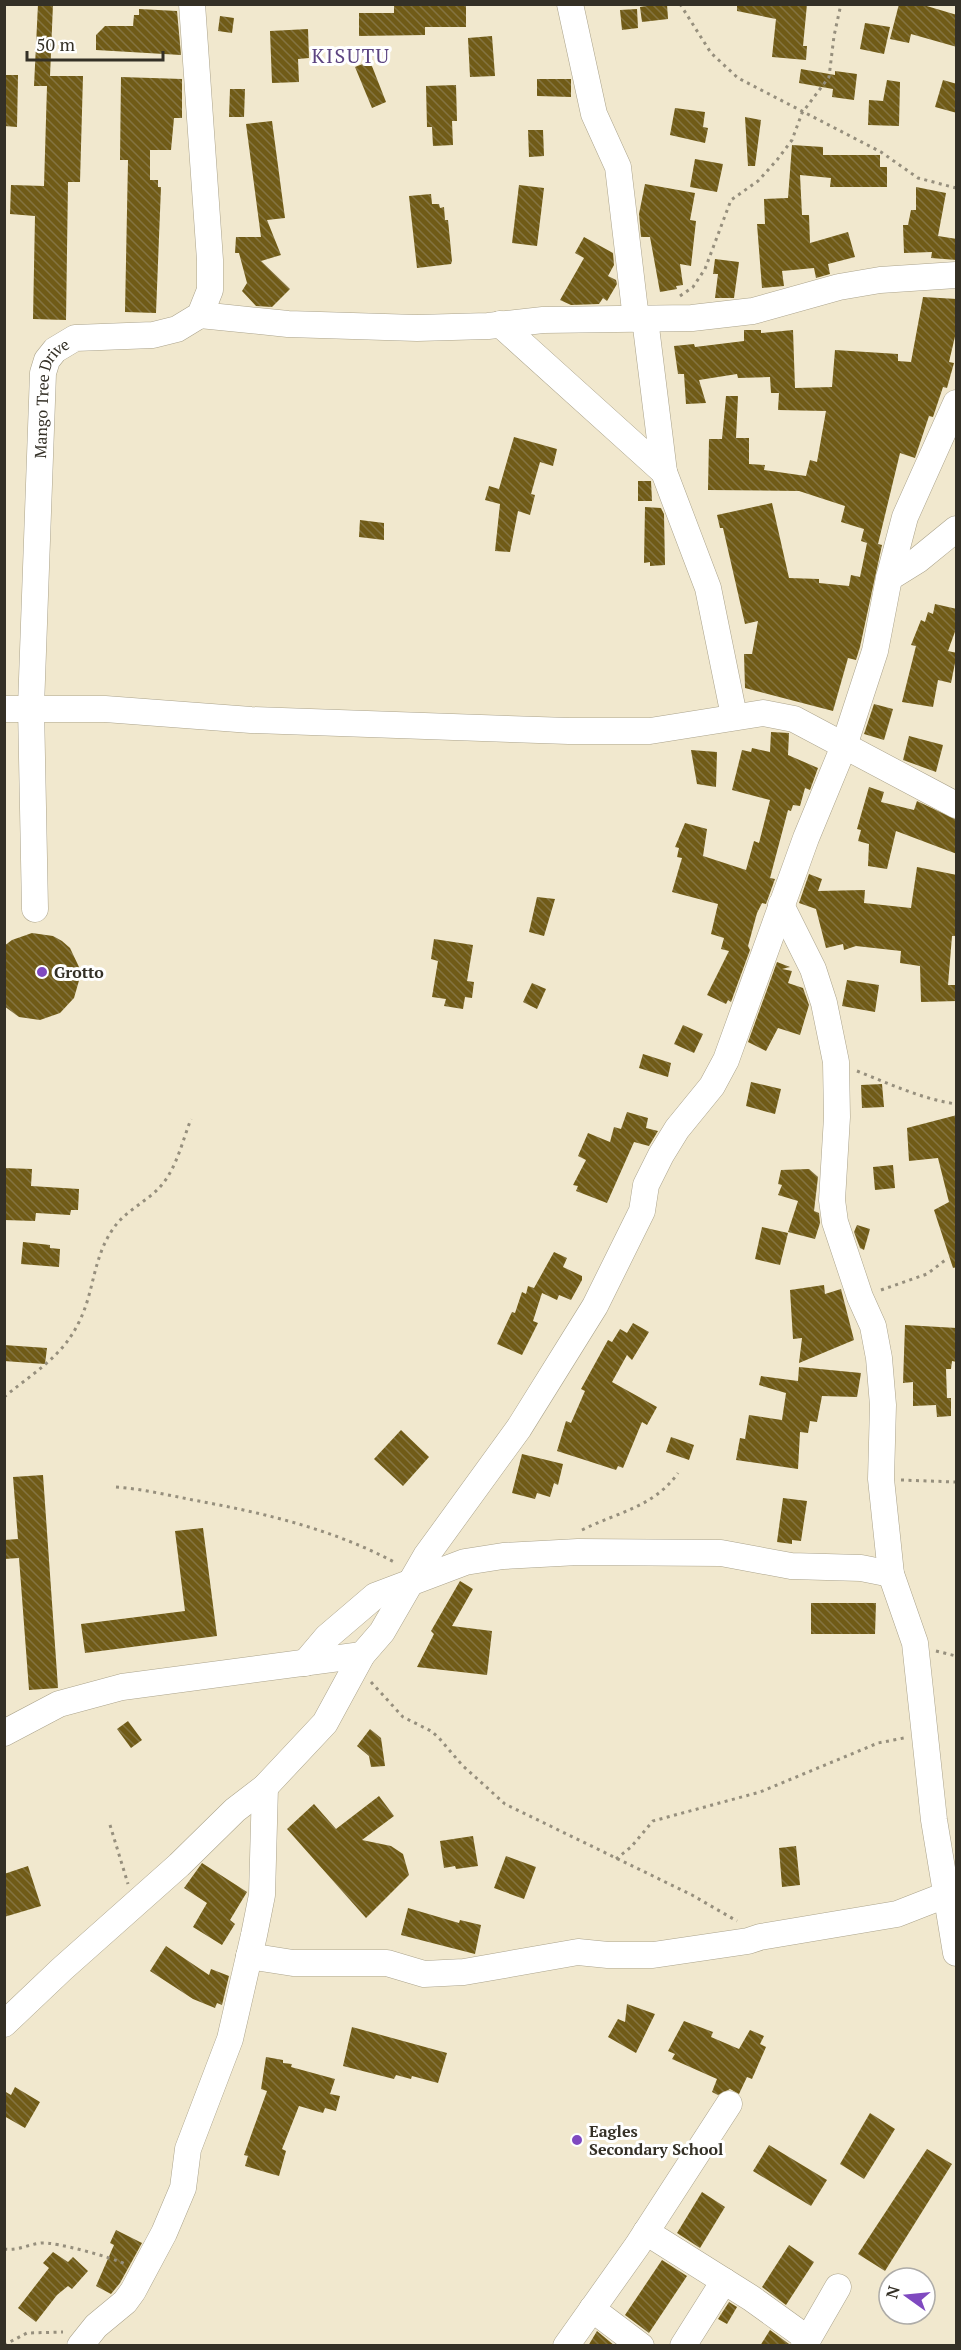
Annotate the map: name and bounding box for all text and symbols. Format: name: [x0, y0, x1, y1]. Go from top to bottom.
scale bar: [27, 24, 164, 62]
text: 50 m: [36, 32, 76, 56]
district label: KISUTU: [312, 42, 390, 69]
street label: Mango Tree Drive: [29, 333, 73, 459]
place label: Grotto: [54, 961, 104, 983]
marker: Grotto: [35, 965, 49, 979]
place label: Eagles Secondary School: [589, 2120, 723, 2160]
marker: Eagles Secondary School: [570, 2133, 584, 2147]
north arrow: [877, 2266, 937, 2326]
text: N: [880, 2283, 905, 2301]

